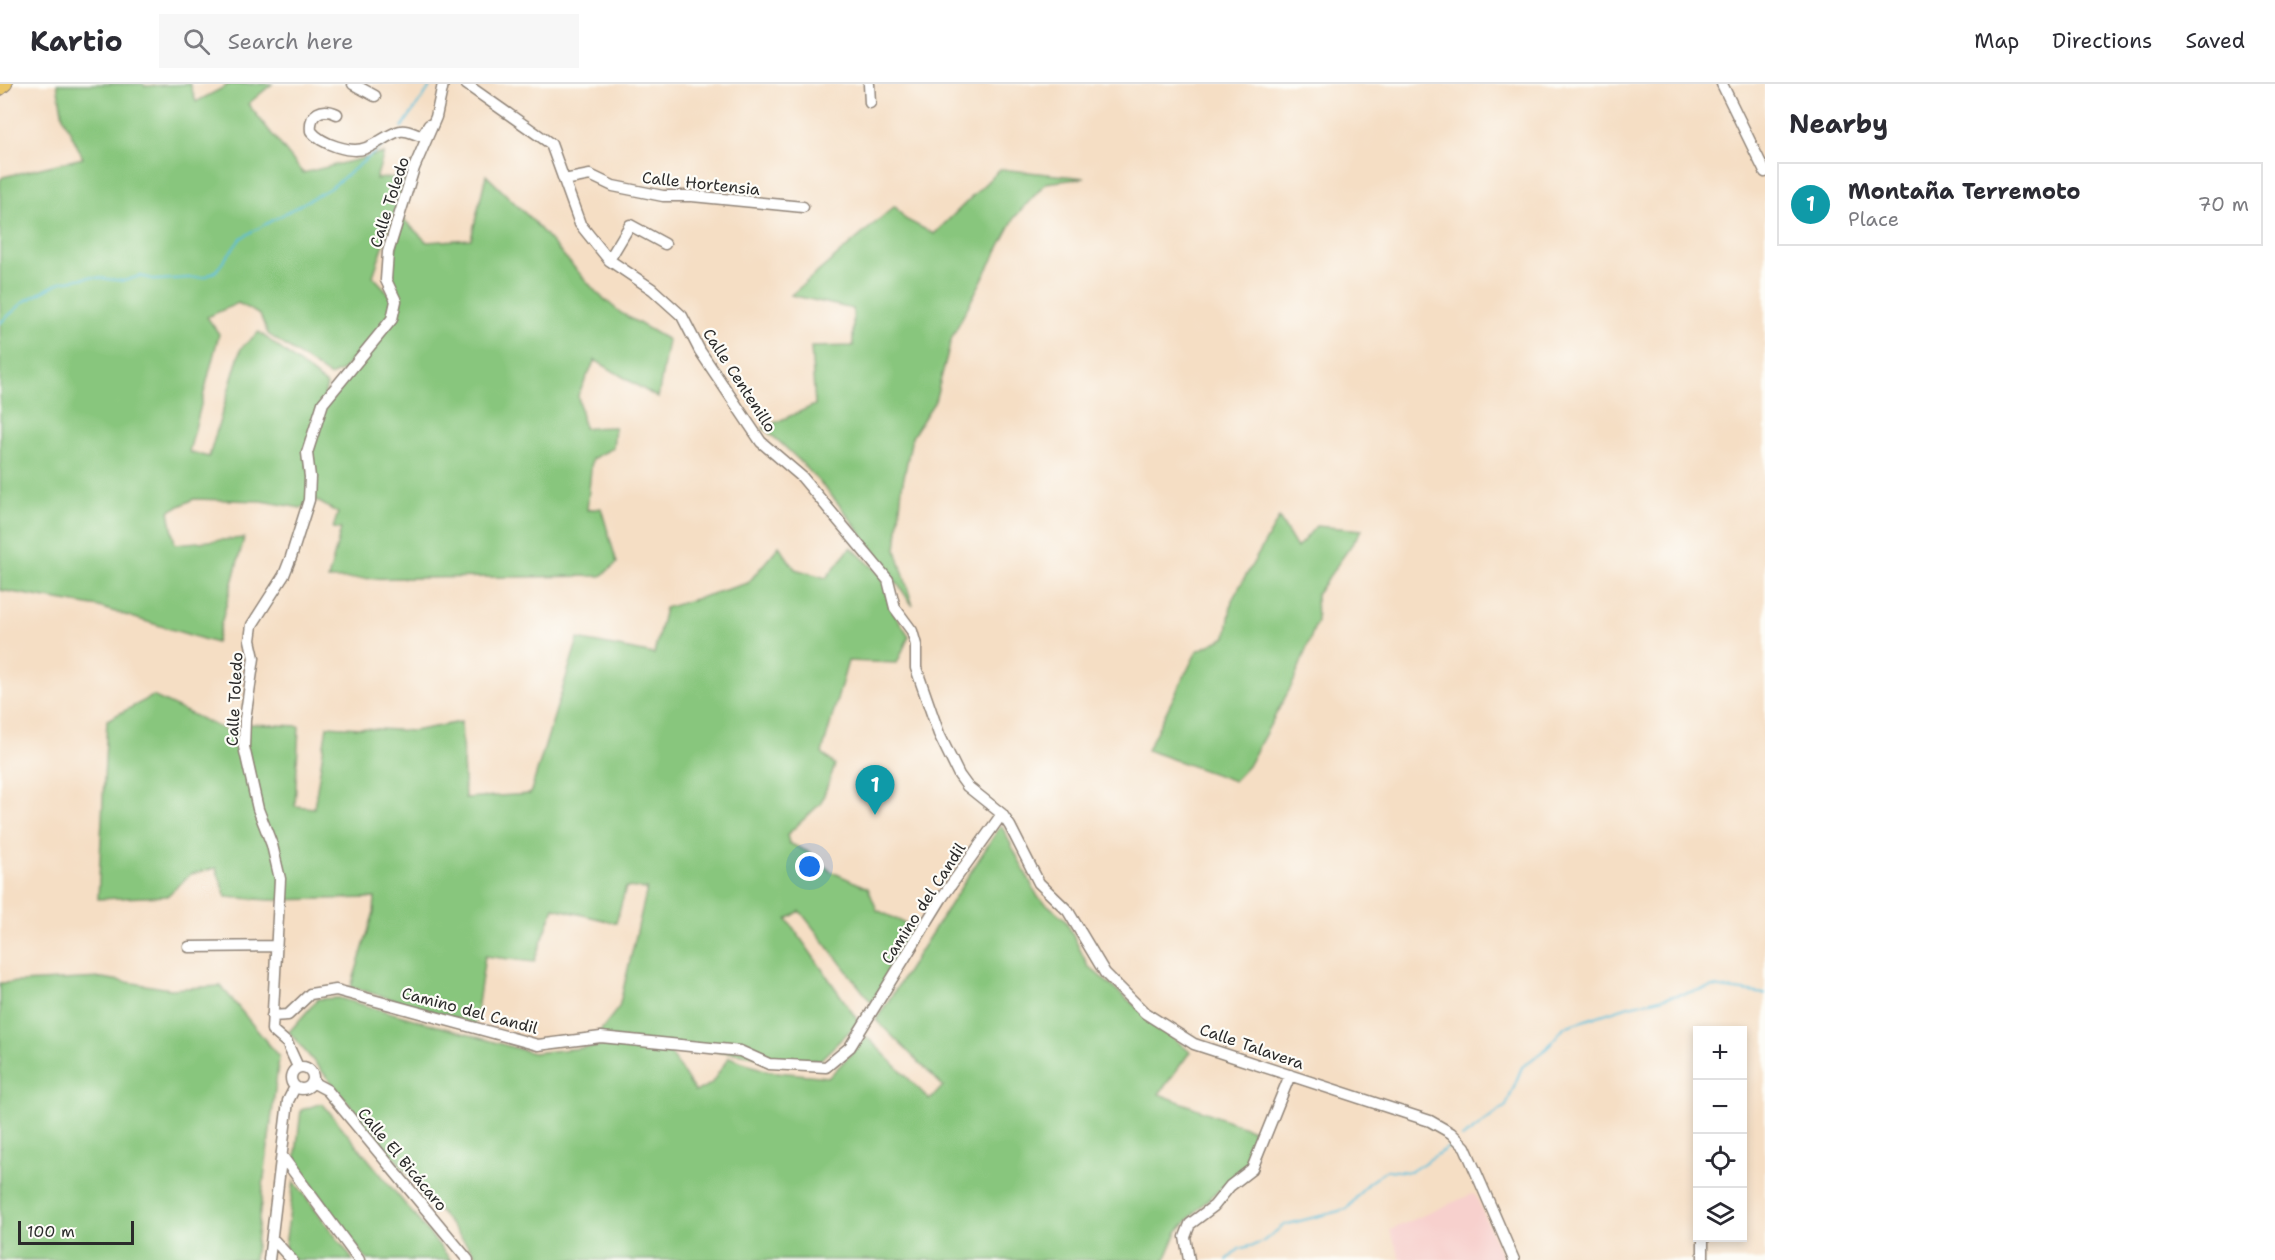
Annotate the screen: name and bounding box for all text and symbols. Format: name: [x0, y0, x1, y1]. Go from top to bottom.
search box: [159, 14, 579, 68]
text: Kartio: [30, 22, 123, 60]
icon: search: [180, 25, 213, 58]
text: Search here: [228, 27, 353, 56]
text: Map: [1974, 27, 2019, 55]
text: Directions: [2052, 27, 2152, 55]
text: Saved: [2185, 27, 2245, 55]
text: Nearby: [1789, 106, 1888, 141]
street label: Calle Toledo: [365, 154, 414, 250]
street label: Calle Hortensia: [641, 167, 761, 200]
text: Montaña Terremoto: [1848, 177, 2081, 206]
text: 1: [1806, 191, 1815, 217]
text: 70 m: [2197, 191, 2249, 217]
text: Place: [1848, 206, 1899, 232]
street label: Calle Centenillo: [698, 324, 781, 436]
street label: Calle Toledo: [222, 651, 247, 747]
pin: 1: [856, 766, 894, 815]
street label: Camino del Candil: [876, 839, 971, 968]
your location: [795, 852, 824, 881]
street label: Camino del Candil: [399, 982, 541, 1039]
street label: Calle Talavera: [1197, 1019, 1307, 1074]
map controls: [1693, 1026, 1747, 1242]
button: +: [1693, 1026, 1747, 1080]
button: −: [1693, 1080, 1747, 1134]
street label: Calle El Bicácaro: [353, 1103, 452, 1215]
button: locate: [1693, 1134, 1747, 1188]
button: layers: [1693, 1188, 1747, 1242]
scale bar: [18, 1218, 134, 1246]
text: 100 m: [27, 1221, 75, 1242]

